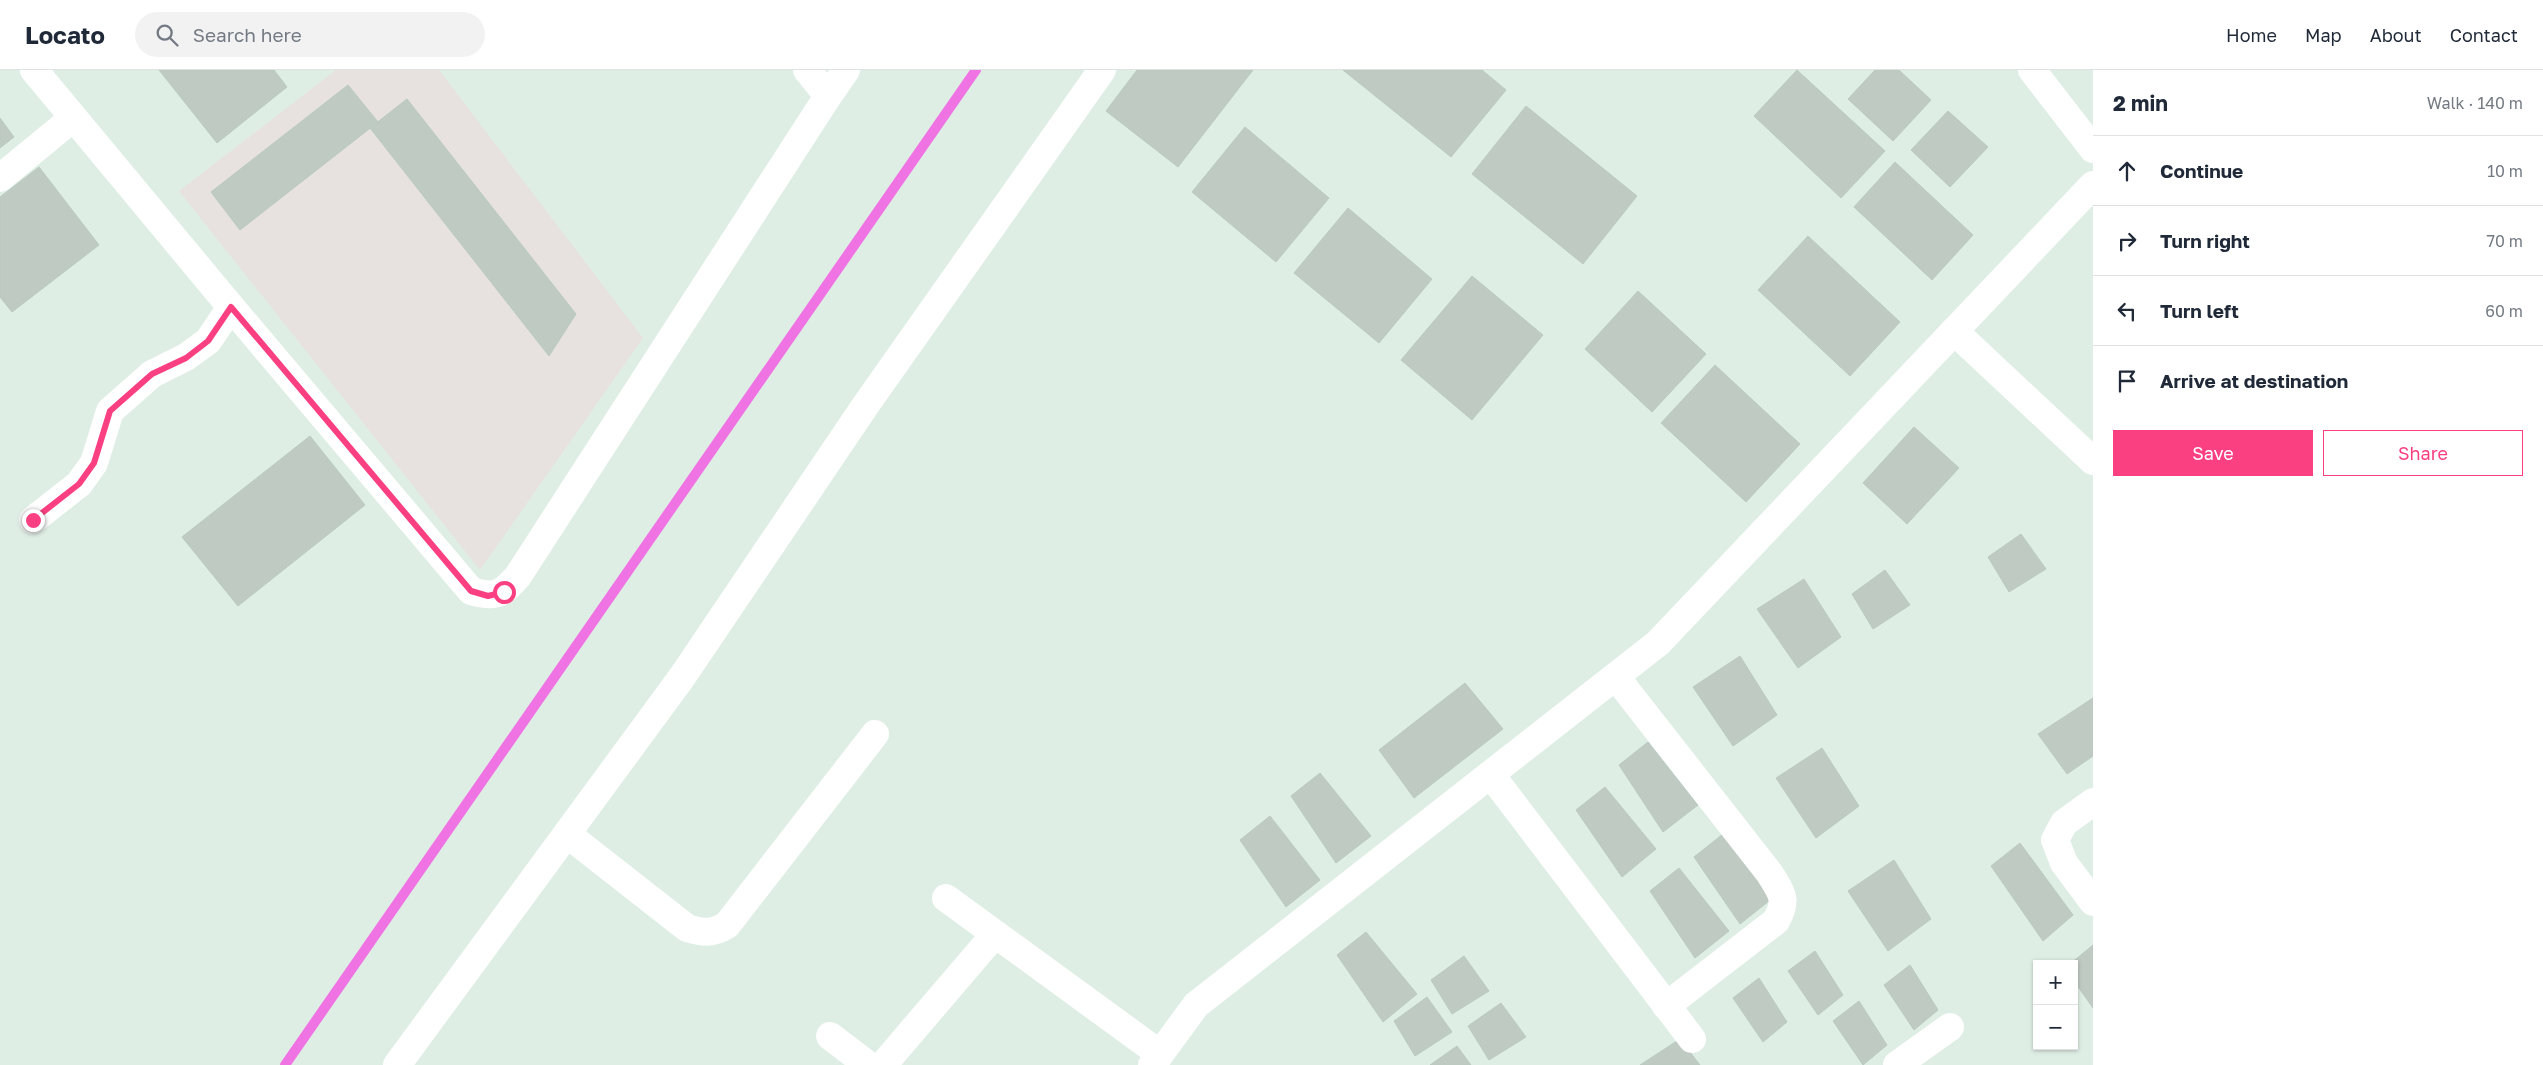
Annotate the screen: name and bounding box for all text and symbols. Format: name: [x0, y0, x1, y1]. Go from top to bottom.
search box: [135, 12, 485, 57]
text: Locato: [25, 20, 105, 49]
icon: search: [153, 21, 181, 49]
text: Search here: [193, 23, 302, 46]
text: Home: [2226, 24, 2277, 46]
text: Map: [2305, 24, 2342, 46]
text: About: [2370, 24, 2422, 46]
text: Contact: [2450, 24, 2518, 46]
text: 2 min: [2113, 90, 2168, 116]
text: Walk · 140 m: [2427, 93, 2523, 113]
icon: ahead: [2113, 157, 2141, 185]
text: Continue: [2160, 159, 2243, 182]
text: 10 m: [2487, 161, 2523, 181]
icon: right: [2113, 227, 2141, 255]
text: Turn right: [2160, 229, 2250, 252]
text: 70 m: [2486, 231, 2523, 251]
icon: left: [2113, 297, 2141, 325]
text: Turn left: [2160, 299, 2239, 322]
text: 60 m: [2485, 301, 2523, 321]
icon: arrive: [2113, 367, 2141, 395]
text: Arrive at destination: [2160, 369, 2348, 392]
button: Save: [2113, 430, 2313, 476]
button: Share: [2323, 430, 2523, 476]
route end: [22, 509, 45, 532]
route start: [493, 581, 516, 604]
map controls: [2033, 960, 2078, 1050]
button: +: [2033, 960, 2078, 1005]
button: −: [2033, 1005, 2078, 1050]

